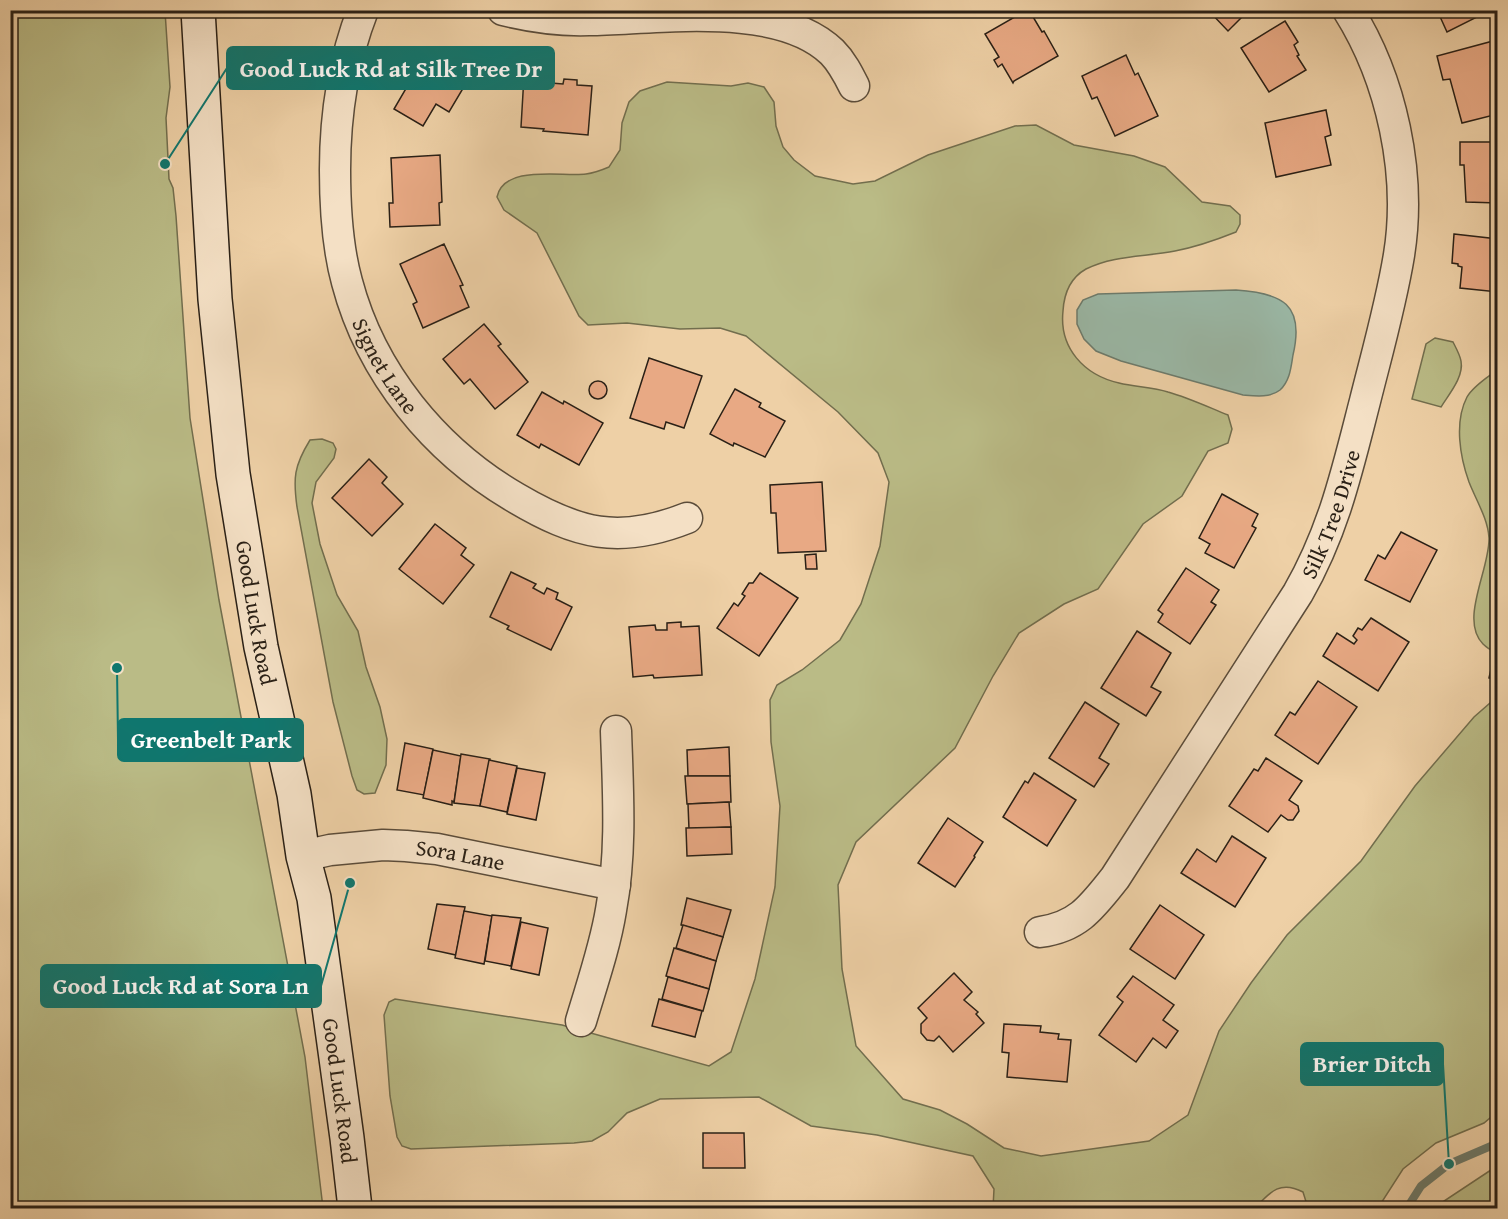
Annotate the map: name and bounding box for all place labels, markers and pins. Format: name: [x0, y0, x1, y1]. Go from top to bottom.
callout: Good Luck Rd at Silk Tree Dr: [227, 47, 554, 89]
callout: Greenbelt Park: [118, 719, 303, 761]
callout: Good Luck Rd at Sora Ln: [41, 965, 321, 1007]
callout: Brier Ditch: [1301, 1043, 1443, 1085]

